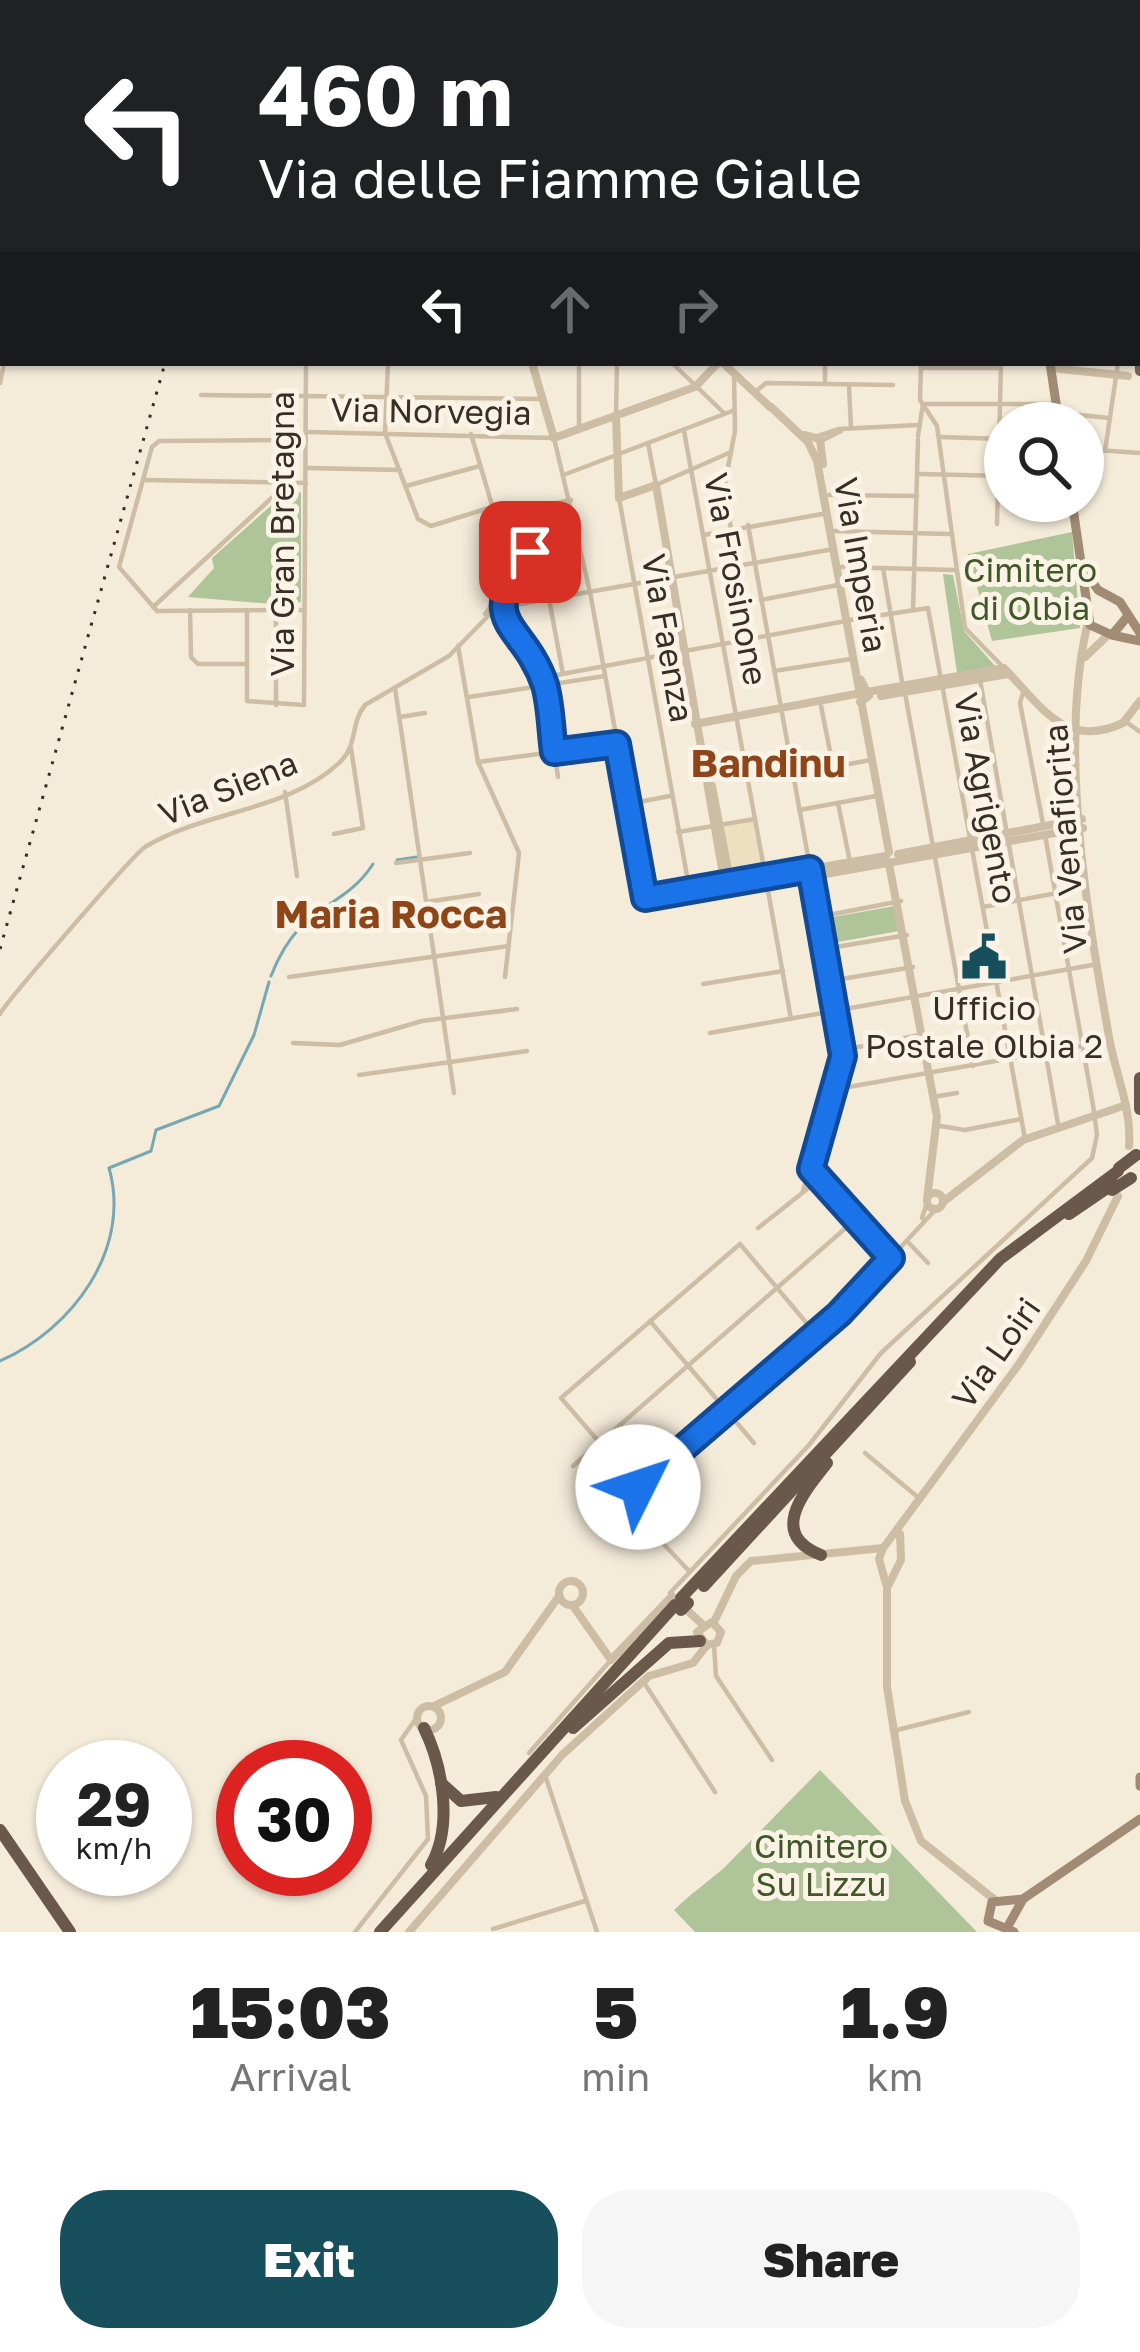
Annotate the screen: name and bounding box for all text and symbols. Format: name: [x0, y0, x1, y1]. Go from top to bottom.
text: 460 m: [258, 44, 513, 144]
icon: left: [60, 48, 216, 204]
text: Via delle Fiamme Gialle: [258, 145, 862, 210]
icon: left: [411, 276, 477, 342]
icon: ahead: [537, 276, 603, 342]
icon: right: [663, 276, 729, 342]
street label: Via Norvegia: [330, 389, 532, 432]
street label: Via Gran Bretagna: [262, 391, 301, 677]
map controls: [984, 402, 1104, 522]
button: search: [984, 402, 1104, 522]
street label: Via Frosinone: [697, 469, 776, 688]
street label: Via Imperia: [827, 474, 896, 656]
pin: [479, 501, 581, 603]
icon: arrive: [497, 519, 563, 585]
park label: Cimitero di Olbia: [963, 550, 1097, 627]
street label: Via Faenza: [634, 551, 702, 725]
street label: Via Agrigento: [947, 689, 1026, 907]
street label: Via Venafiorita: [1035, 723, 1094, 955]
district label: Bandinu: [690, 739, 846, 786]
street label: Via Siena: [153, 742, 303, 833]
district label: Maria Rocca: [275, 890, 507, 937]
public building icon: Ufficio Postale Olbia 2: [959, 932, 1009, 982]
place label: Ufficio Postale Olbia 2: [865, 988, 1103, 1065]
street label: Via Loiri: [943, 1290, 1048, 1416]
position arrow: [575, 1424, 701, 1550]
speed limit sign: 30: [216, 1740, 372, 1896]
text: 29: [77, 1767, 151, 1839]
park label: Cimitero Su Lizzu: [754, 1826, 888, 1903]
text: km/h: [76, 1830, 152, 1866]
text: 15:03: [191, 1967, 391, 2054]
text: 5: [593, 1967, 638, 2054]
text: 1.9: [841, 1967, 949, 2054]
text: Arrival: [230, 2053, 352, 2100]
text: min: [581, 2053, 650, 2100]
text: km: [867, 2053, 923, 2100]
button: Exit: [60, 2190, 558, 2328]
button: Share: [582, 2190, 1080, 2328]

